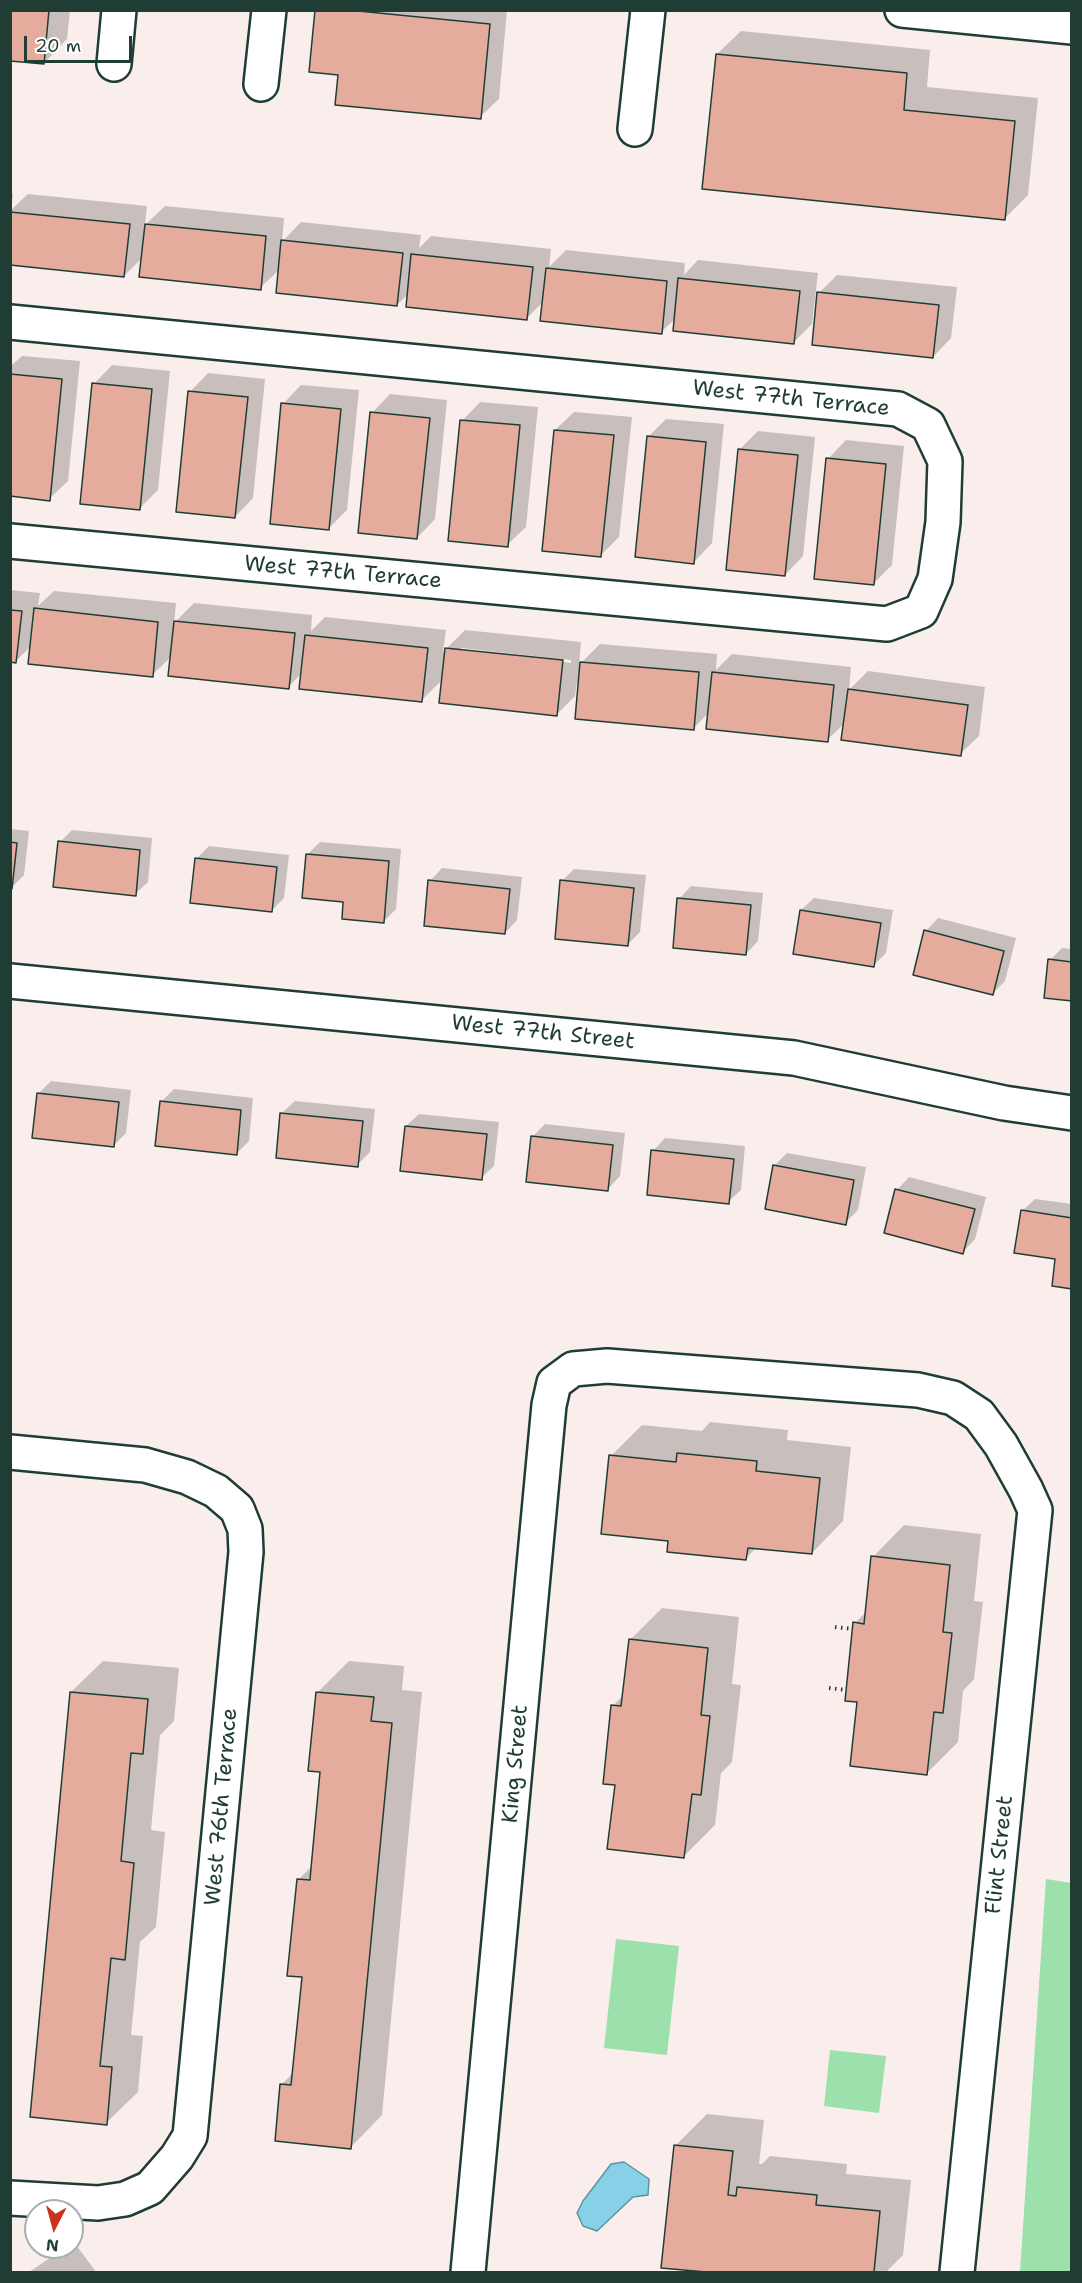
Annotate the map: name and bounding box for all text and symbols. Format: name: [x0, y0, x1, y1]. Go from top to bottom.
scale bar: [27, 24, 135, 62]
text: 20 m: [35, 34, 81, 58]
street label: West 77th Terrace: [691, 376, 891, 422]
street label: West 77th Terrace: [243, 551, 443, 595]
street label: West 77th Street: [450, 1010, 636, 1056]
street label: King Street: [498, 1704, 534, 1824]
street label: West 76th Terrace: [200, 1707, 244, 1907]
street label: Flint Street: [981, 1794, 1019, 1916]
north arrow: [24, 2199, 84, 2259]
text: N: [45, 2234, 60, 2257]

